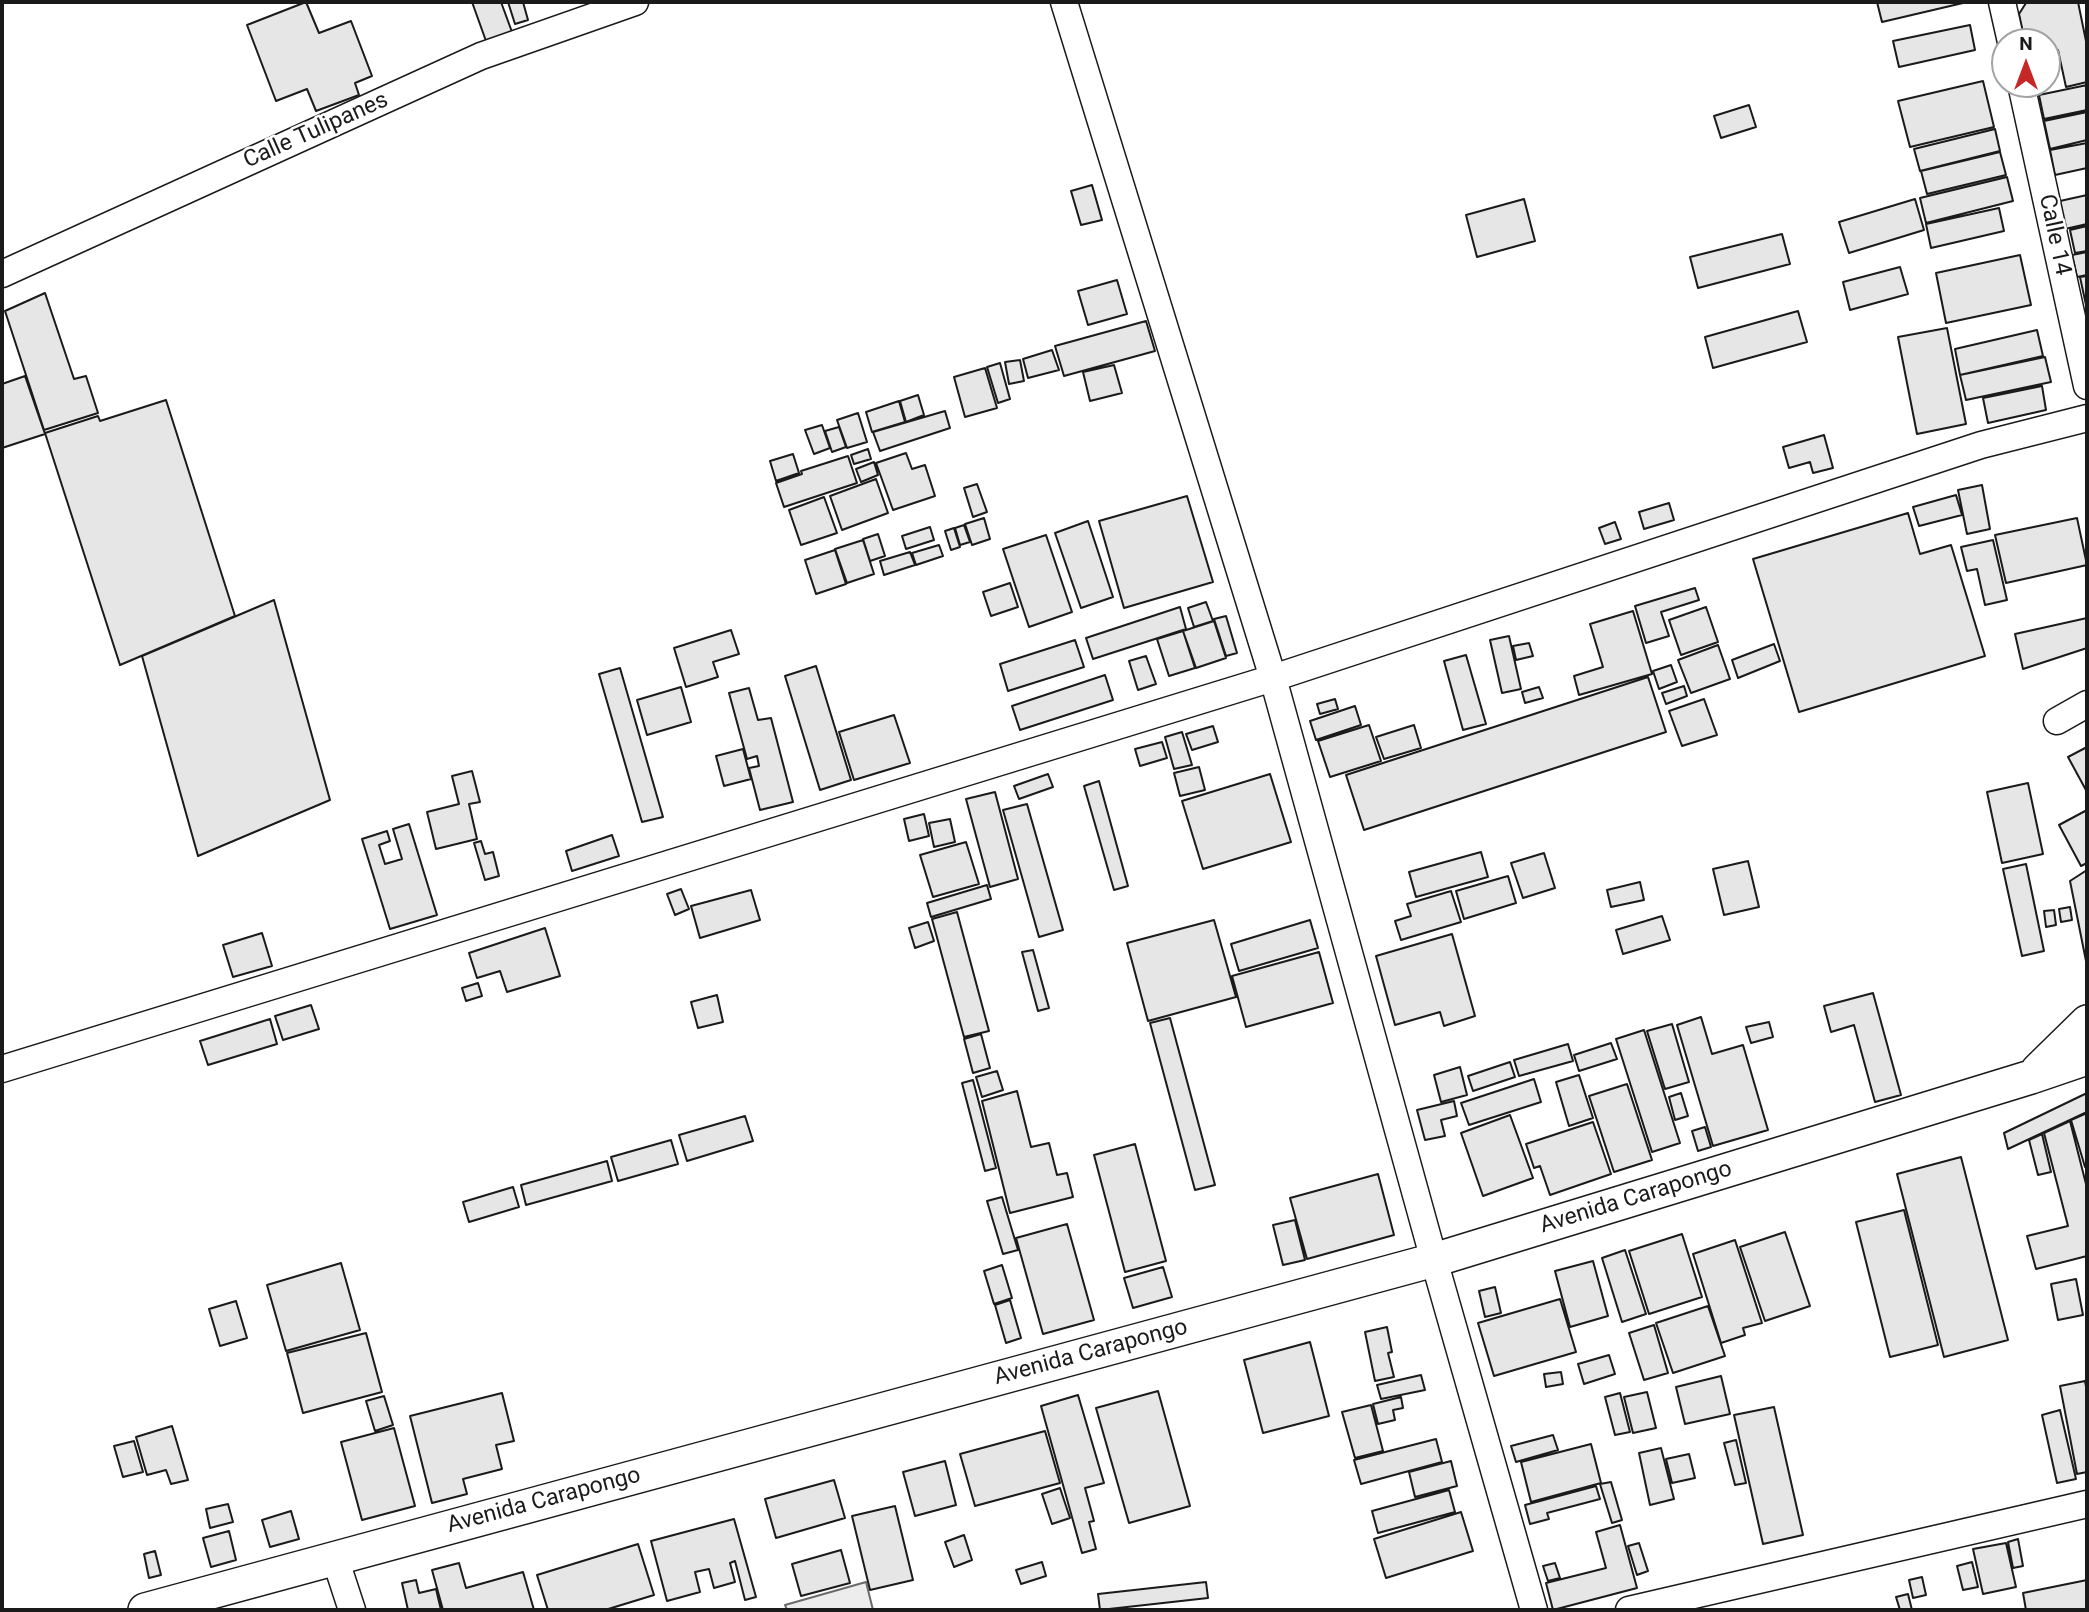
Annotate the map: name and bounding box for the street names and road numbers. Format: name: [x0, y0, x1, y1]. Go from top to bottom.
street label: Calle Tulipanes: [239, 87, 393, 175]
street label: Calle 14: [2032, 192, 2076, 278]
street label: Avenida Carapongo: [1537, 1156, 1735, 1240]
street label: Avenida Carapongo: [991, 1314, 1191, 1392]
street label: Avenida Carapongo: [444, 1462, 644, 1540]

